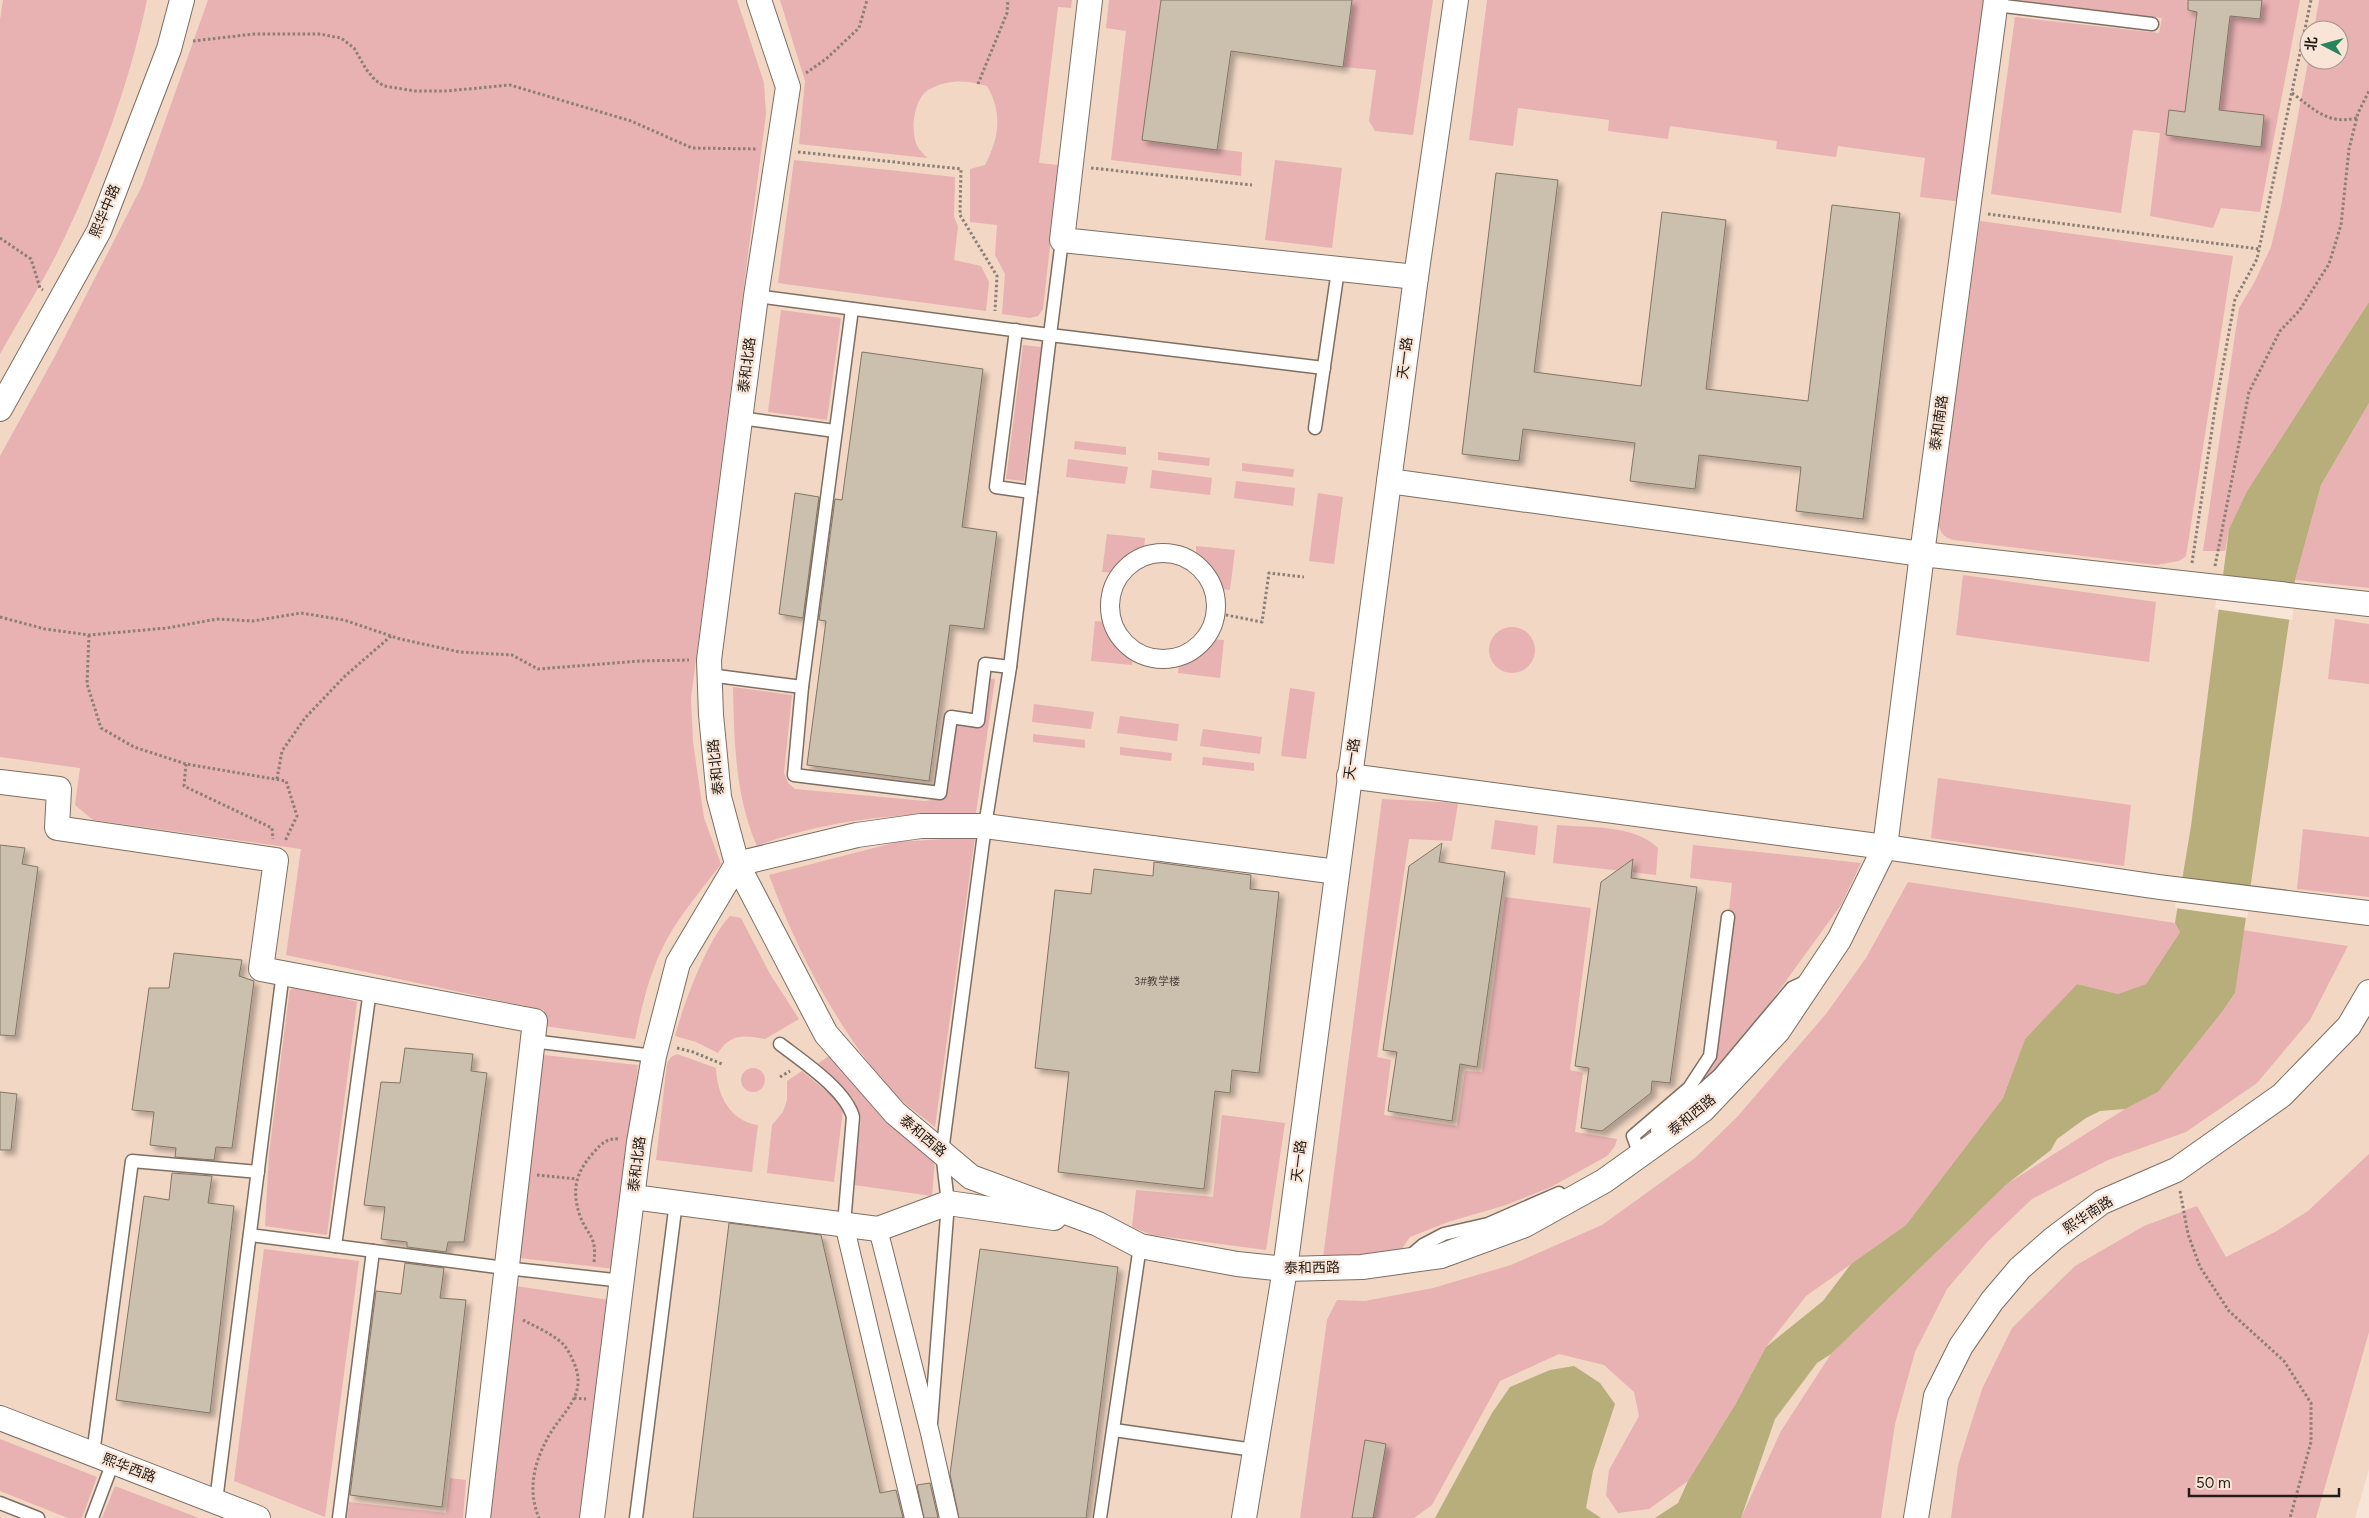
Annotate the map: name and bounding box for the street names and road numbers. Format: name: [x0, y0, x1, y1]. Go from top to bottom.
street label: 熙华中路: [86, 182, 124, 240]
street label: 泰和北路: [735, 336, 759, 394]
street label: 天一路: [1394, 336, 1416, 380]
street label: 泰和南路: [1927, 394, 1951, 452]
street label: 天一路: [1341, 737, 1363, 781]
street label: 泰和北路: [705, 738, 727, 796]
street label: 泰和西路: [1665, 1091, 1719, 1139]
street label: 泰和西路: [896, 1111, 950, 1161]
street label: 泰和北路: [625, 1135, 649, 1193]
street label: 天一路: [1288, 1139, 1310, 1183]
street label: 熙华南路: [2060, 1193, 2116, 1237]
street label: 泰和西路: [1284, 1259, 1340, 1277]
street label: 熙华西路: [100, 1450, 158, 1486]

